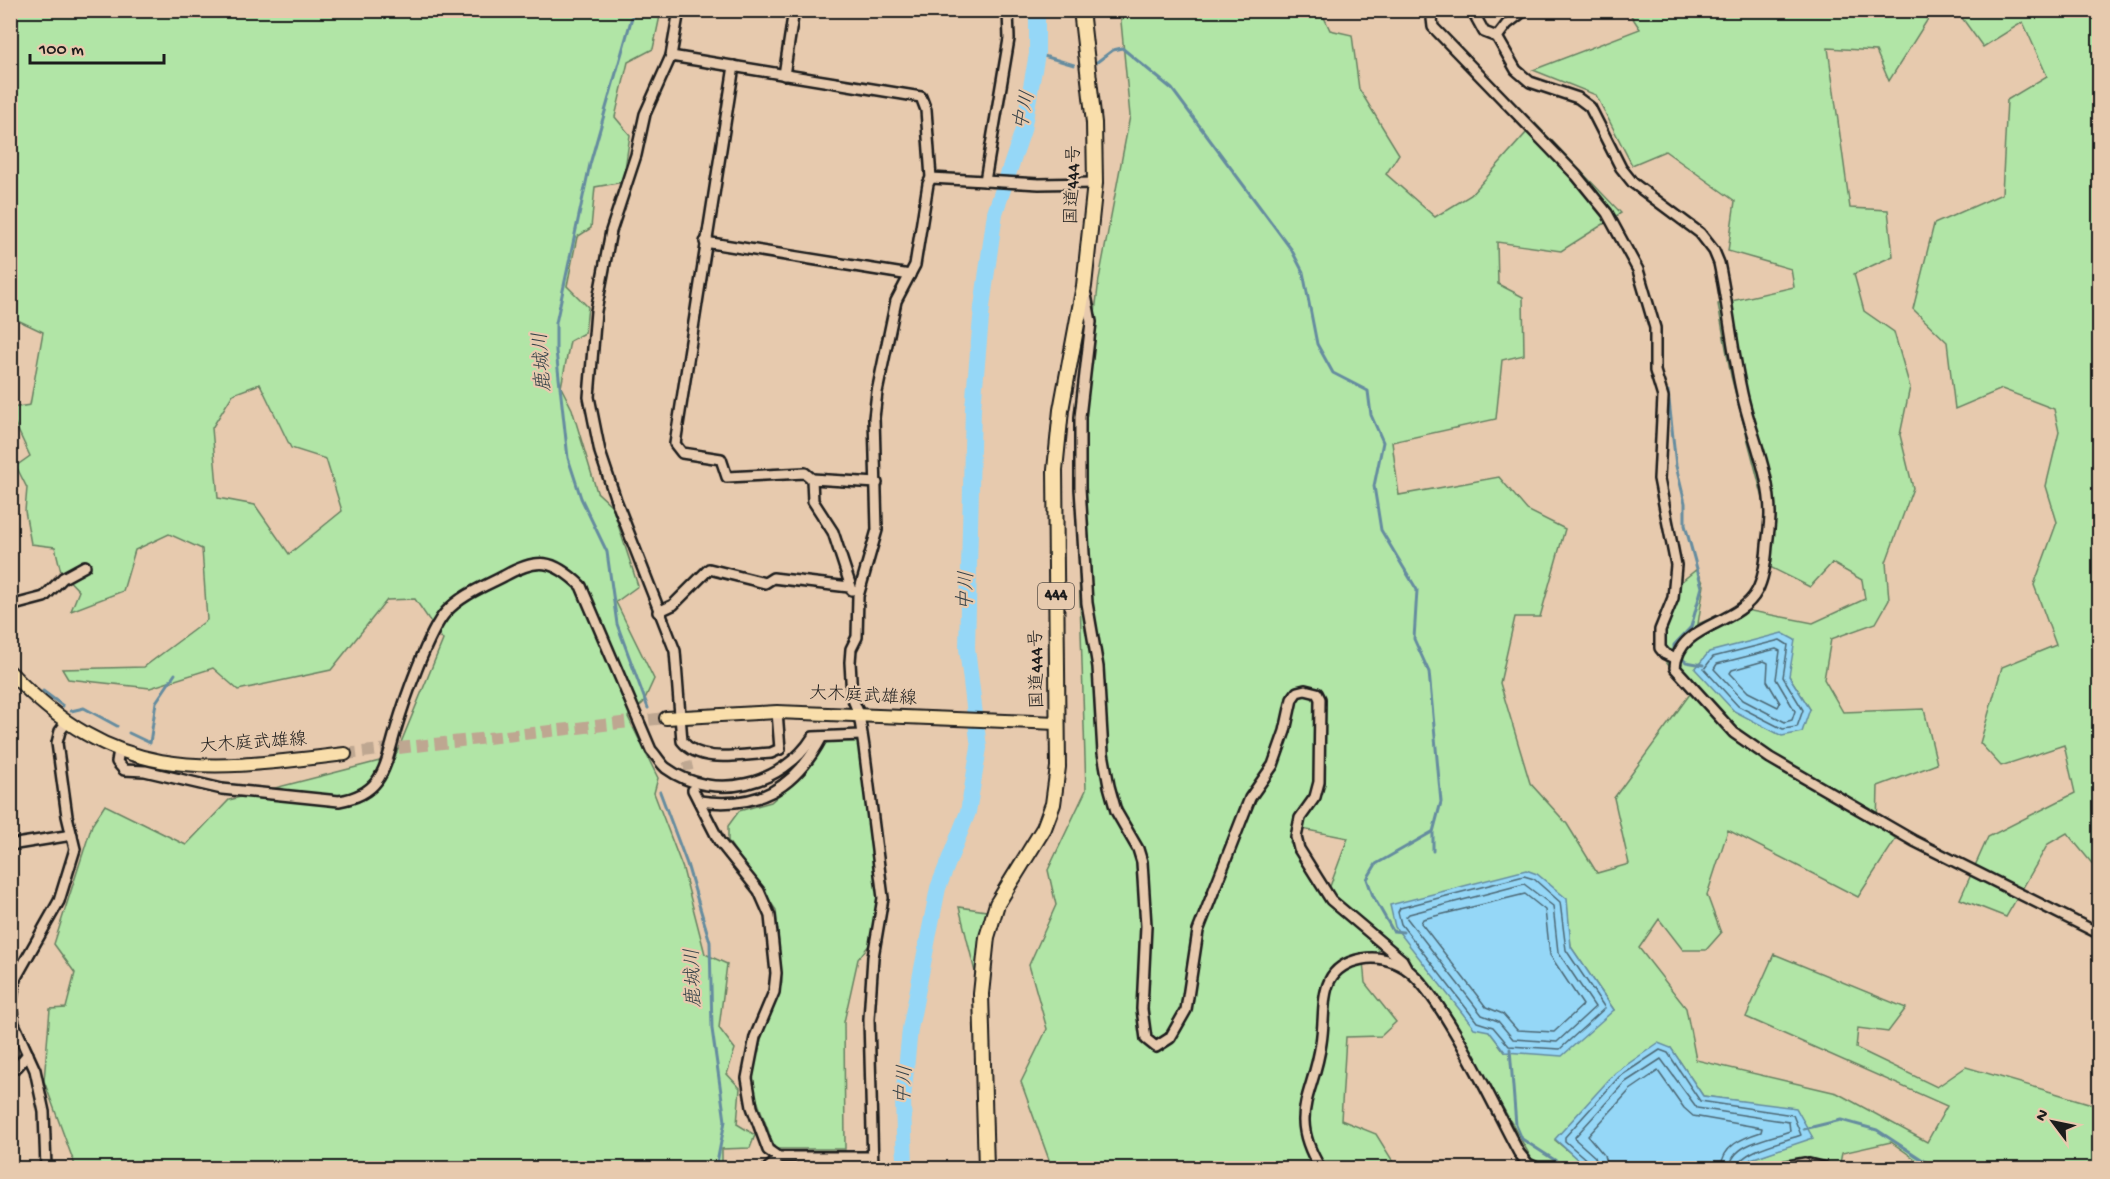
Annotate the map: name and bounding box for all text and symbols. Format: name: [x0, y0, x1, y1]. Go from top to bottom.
scale bar: [30, 27, 164, 65]
text: 100 m: [38, 40, 84, 61]
water label: 中川: [1009, 89, 1041, 133]
street label: 国道444号: [1061, 145, 1086, 225]
water label: 鹿城川: [528, 331, 558, 393]
water label: 中川: [954, 571, 980, 611]
road number: 444: [1038, 583, 1074, 609]
street label: 国道444号: [1026, 629, 1049, 709]
street label: 大木庭武雄線: [809, 683, 918, 710]
street label: 大木庭武雄線: [198, 729, 308, 758]
water label: 鹿城川: [680, 948, 708, 1008]
water label: 中川: [891, 1064, 919, 1106]
north arrow: [2023, 1092, 2083, 1152]
text: N: [2032, 1106, 2054, 1125]

